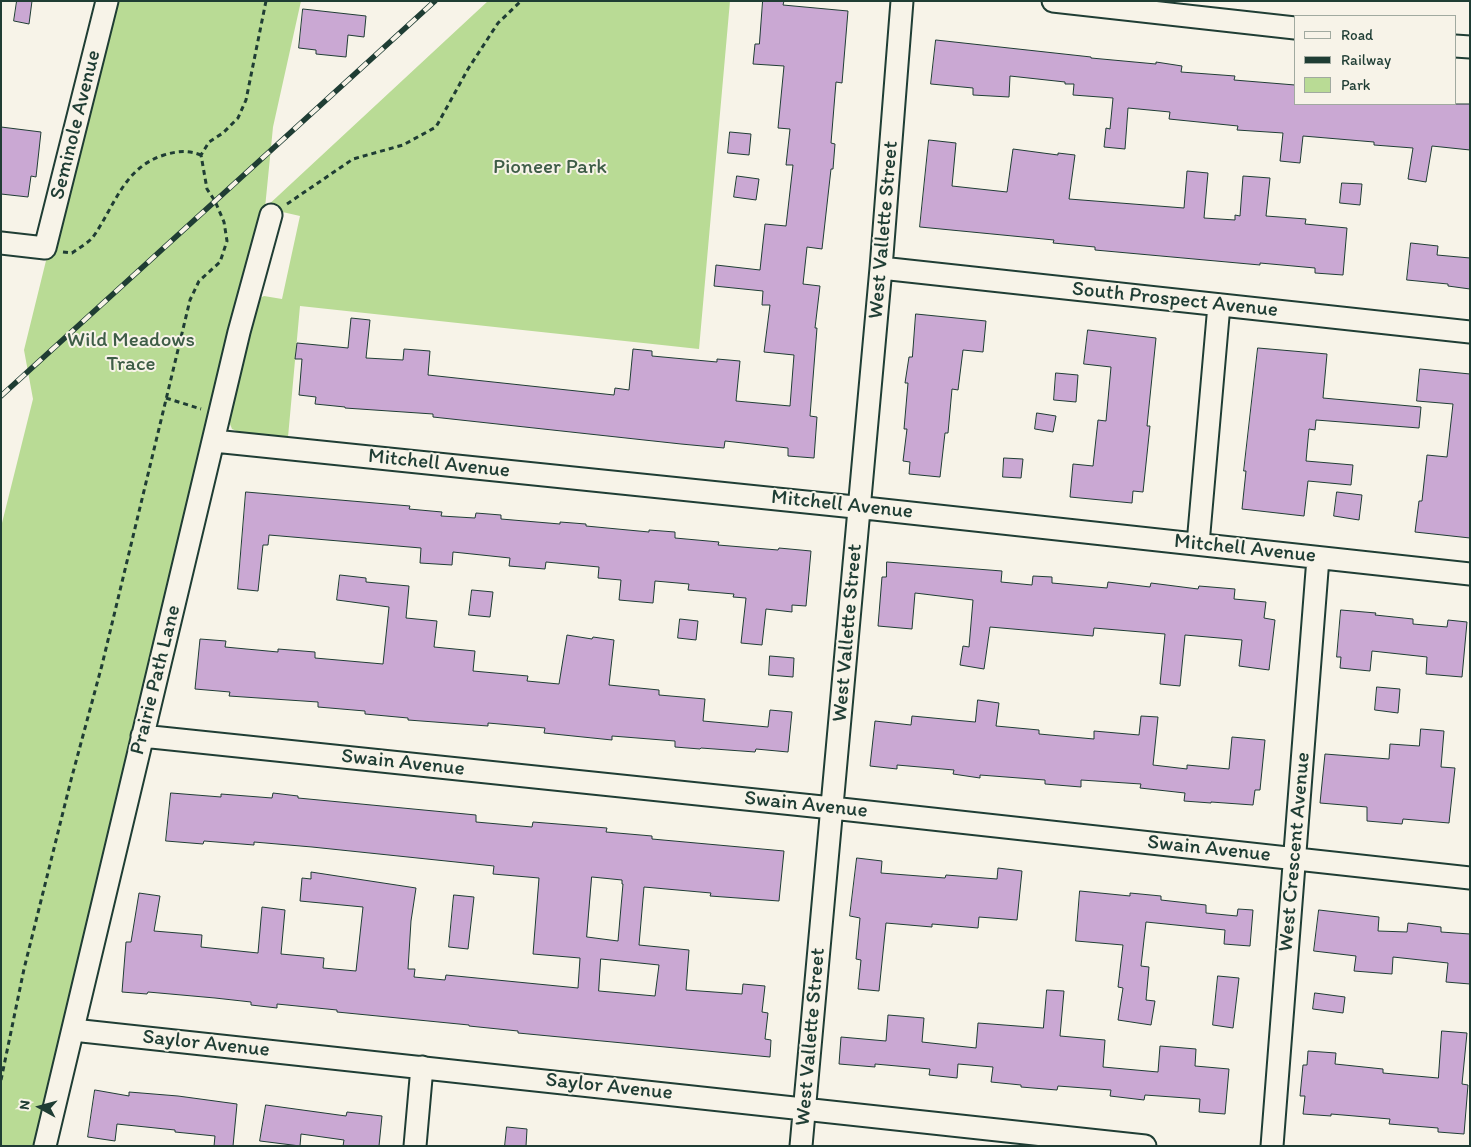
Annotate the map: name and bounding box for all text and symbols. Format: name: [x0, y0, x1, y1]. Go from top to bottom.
legend: [1294, 15, 1456, 105]
text: Road: [1341, 26, 1373, 44]
street label: Seminole Avenue: [45, 48, 107, 202]
text: Railway: [1341, 51, 1391, 69]
text: Park: [1341, 76, 1371, 94]
street label: West Vallette Street: [864, 140, 904, 320]
park label: Pioneer Park: [493, 155, 607, 181]
street label: South Prospect Avenue: [1071, 277, 1279, 323]
park label: Wild Meadows Trace: [67, 328, 195, 378]
street label: Mitchell Avenue: [367, 444, 511, 484]
street label: Mitchell Avenue: [770, 485, 914, 525]
street label: Mitchell Avenue: [1173, 529, 1317, 569]
street label: West Vallette Street: [828, 543, 868, 723]
street label: Prairie Path Lane: [125, 602, 187, 758]
street label: Swain Avenue: [340, 744, 466, 782]
street label: West Crescent Avenue: [1274, 751, 1316, 953]
street label: Swain Avenue: [743, 786, 869, 824]
street label: Swain Avenue: [1146, 830, 1272, 868]
street label: West Vallette Street: [791, 947, 831, 1127]
street label: Saylor Avenue: [141, 1025, 271, 1063]
street label: Saylor Avenue: [544, 1068, 674, 1106]
north arrow: [15, 1082, 65, 1132]
text: N: [16, 1099, 34, 1111]

